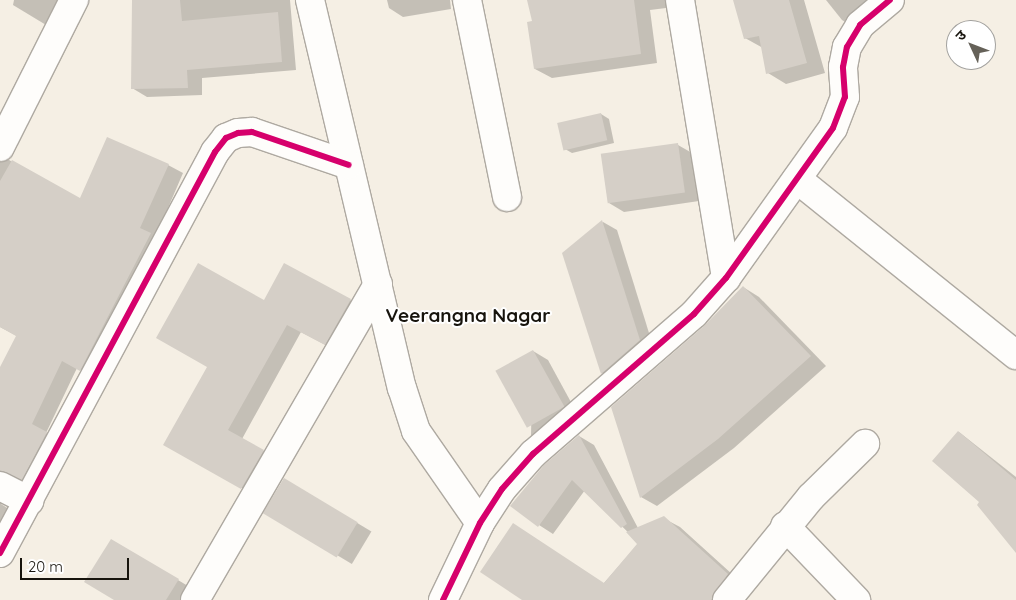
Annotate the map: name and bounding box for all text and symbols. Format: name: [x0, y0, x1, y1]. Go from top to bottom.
north arrow: [946, 20, 996, 70]
text: उ: [951, 26, 970, 45]
district label: Veerangna Nagar: [386, 305, 550, 327]
scale bar: [22, 548, 131, 580]
text: 20 m: [28, 557, 63, 576]

